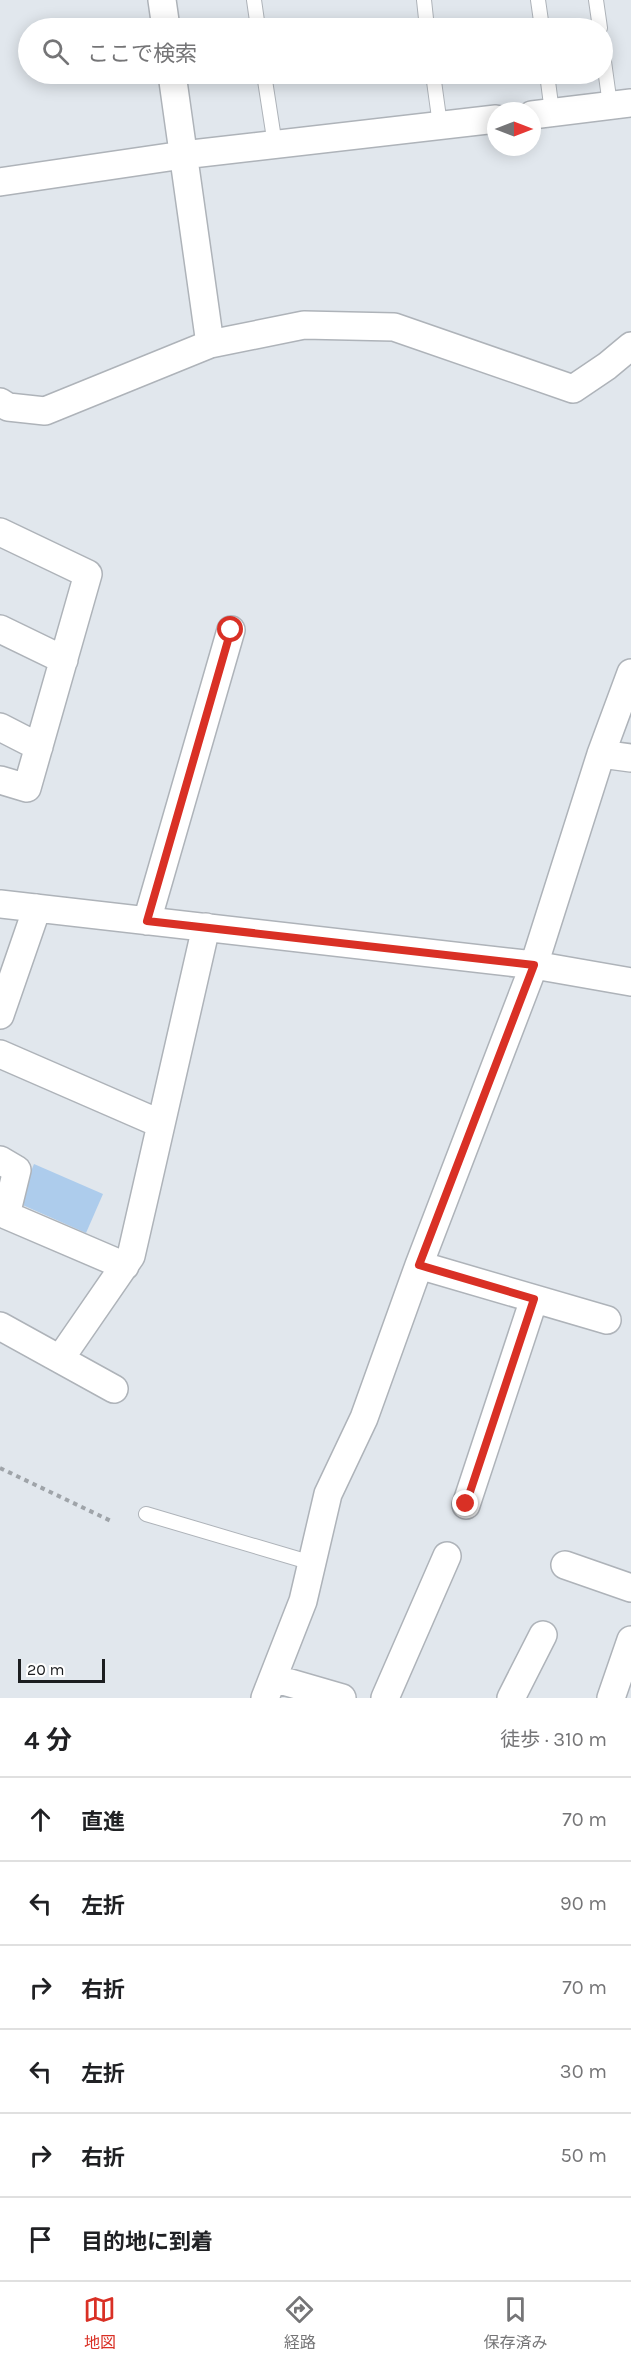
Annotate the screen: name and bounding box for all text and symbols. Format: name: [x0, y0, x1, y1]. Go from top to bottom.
search box: [18, 18, 613, 84]
icon: search: [39, 35, 72, 68]
text: ここで検索: [87, 41, 197, 67]
north arrow: [487, 102, 541, 156]
route start: [217, 616, 243, 642]
route end: [452, 1490, 478, 1516]
scale bar: [18, 1656, 105, 1684]
text: 20 m: [27, 1660, 65, 1679]
text: 4 分: [24, 1725, 72, 1756]
text: 徒歩 · 310 m: [500, 1728, 607, 1751]
icon: ahead: [24, 1803, 57, 1836]
text: 70 m: [562, 1808, 607, 1831]
text: 直進: [81, 1809, 125, 1835]
icon: left: [24, 1887, 57, 1920]
text: 90 m: [560, 1892, 607, 1915]
text: 左折: [81, 1893, 125, 1919]
icon: right: [24, 1971, 57, 2004]
text: 70 m: [562, 1976, 607, 1999]
text: 右折: [81, 1977, 125, 2003]
icon: left: [24, 2055, 57, 2088]
text: 30 m: [560, 2060, 607, 2083]
text: 左折: [81, 2061, 125, 2087]
icon: right: [24, 2139, 57, 2172]
text: 50 m: [560, 2144, 607, 2167]
text: 右折: [81, 2145, 125, 2171]
icon: arrive: [24, 2223, 57, 2256]
text: 目的地に到着: [81, 2229, 213, 2255]
tab: 地図: [83, 2293, 116, 2353]
tab: 経路: [283, 2293, 316, 2353]
tab: 保存済み: [483, 2293, 547, 2353]

